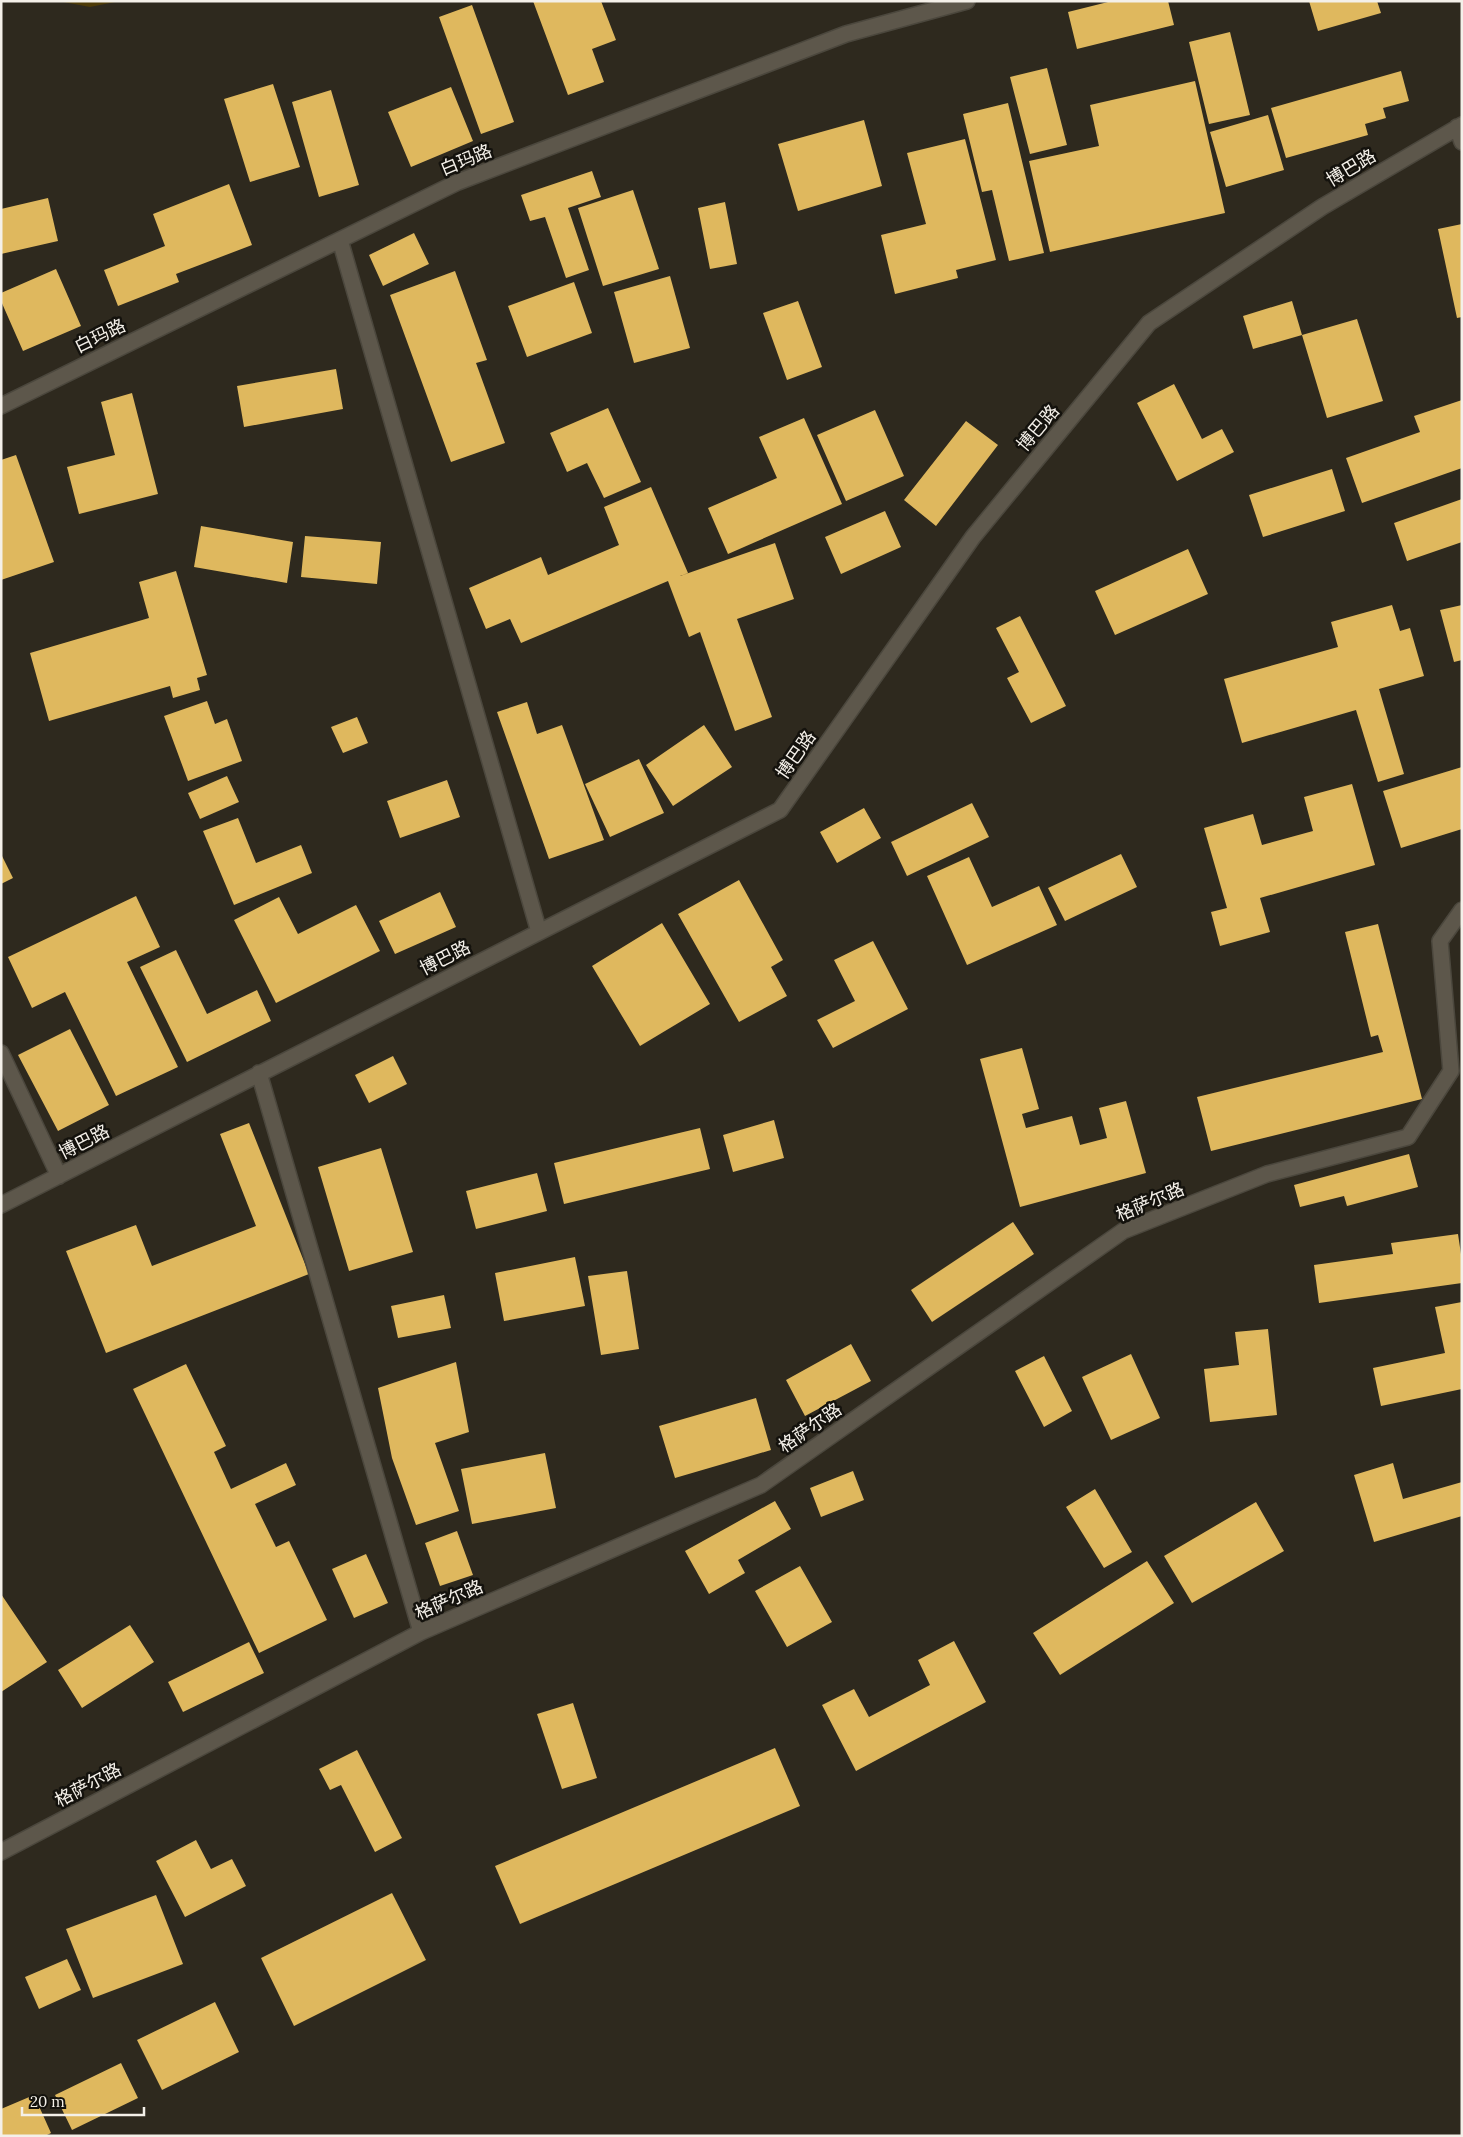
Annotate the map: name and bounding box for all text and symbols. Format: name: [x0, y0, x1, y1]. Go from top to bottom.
street label: 白玛路: [436, 139, 495, 180]
street label: 博巴路: [1322, 144, 1380, 191]
street label: 白玛路: [70, 313, 129, 358]
street label: 博巴路: [1011, 400, 1064, 456]
street label: 博巴路: [771, 726, 820, 783]
street label: 博巴路: [415, 935, 474, 980]
street label: 博巴路: [54, 1119, 113, 1164]
street label: 格萨尔路: [1112, 1177, 1187, 1226]
street label: 格萨尔路: [774, 1398, 846, 1458]
street label: 格萨尔路: [411, 1574, 486, 1625]
street label: 格萨尔路: [51, 1758, 125, 1812]
scale bar: [22, 2084, 145, 2116]
text: 20 m: [30, 2092, 65, 2111]

